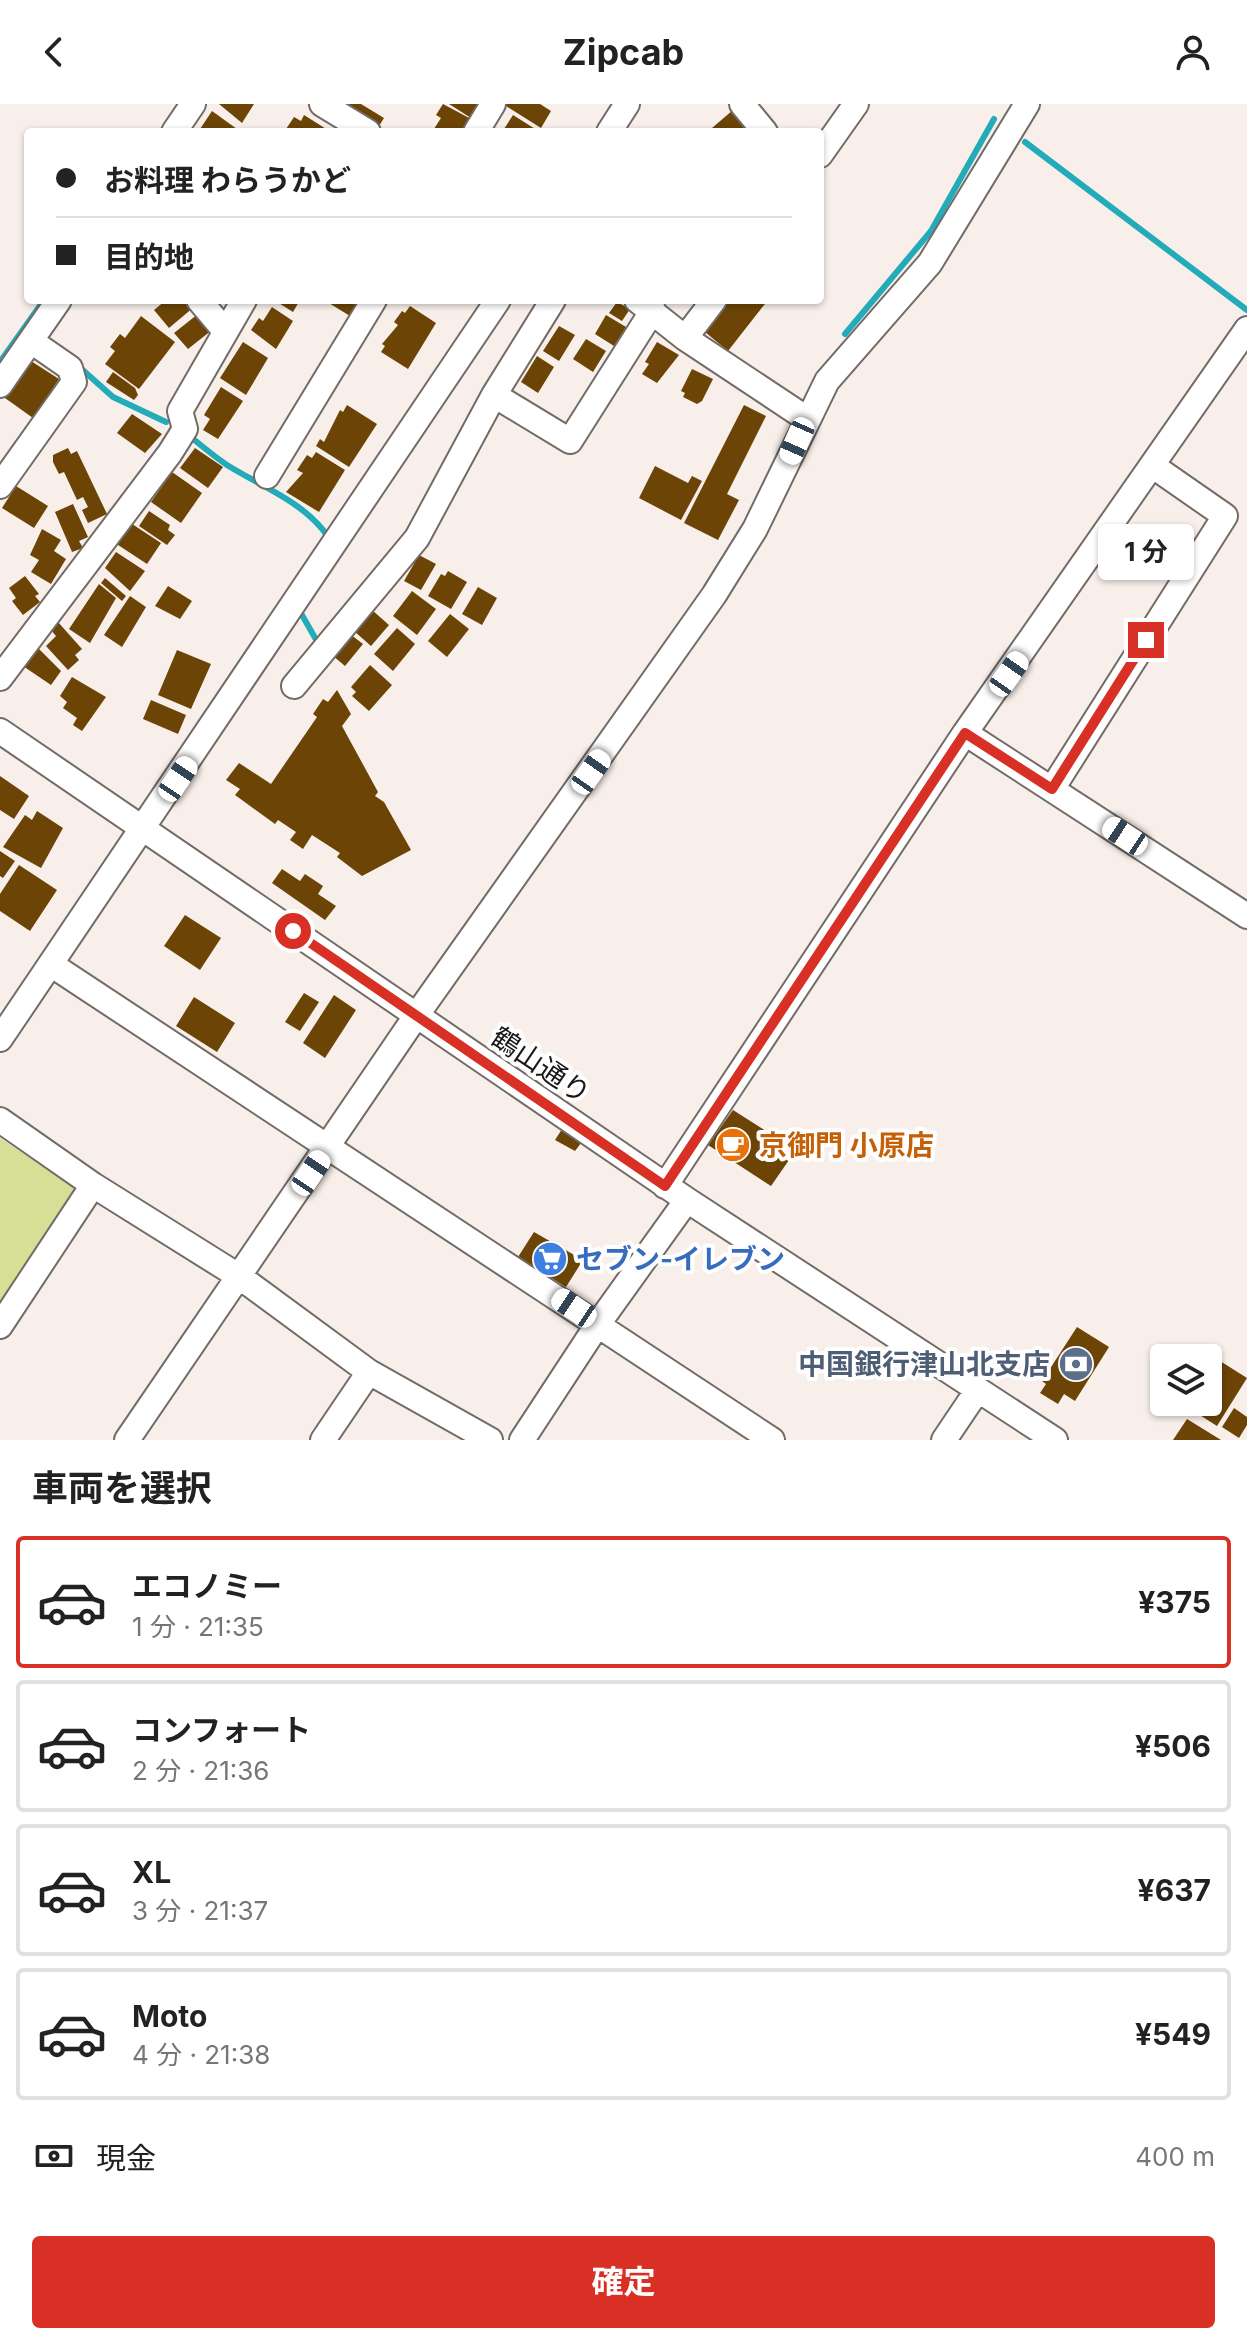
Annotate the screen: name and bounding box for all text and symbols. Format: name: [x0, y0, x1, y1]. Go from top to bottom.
icon: back: [32, 30, 76, 74]
text: Zipcab: [563, 30, 684, 74]
icon: person: [1171, 30, 1215, 74]
text: お料理 わらうかど: [104, 162, 351, 198]
text: 目的地: [104, 239, 194, 275]
car: [776, 414, 818, 468]
callout: 1 分: [1098, 524, 1194, 580]
text: 1 分: [1124, 536, 1168, 567]
route end: [1128, 622, 1164, 658]
car: [985, 647, 1033, 701]
car: [567, 745, 615, 799]
car: [155, 752, 201, 806]
car: [1098, 813, 1152, 859]
route start: [275, 913, 311, 949]
street label: 鶴山通り: [485, 1020, 597, 1110]
cafe icon: 京御門 小原店: [714, 1126, 752, 1164]
place label: 京御門 小原店: [759, 1128, 934, 1162]
car: [288, 1146, 334, 1200]
supermarket icon: セブン-イレブン: [531, 1240, 569, 1278]
place label: セブン-イレブン: [576, 1242, 785, 1276]
car: [547, 1285, 601, 1331]
map controls: [1150, 1344, 1222, 1416]
button: layers: [1150, 1344, 1222, 1416]
bank icon: 中国銀行津山北支店: [1057, 1345, 1095, 1383]
place label: 中国銀行津山北支店: [798, 1347, 1050, 1381]
text: 車両を選択: [32, 1466, 212, 1510]
icon: car: [36, 1566, 108, 1638]
text: エコノミー: [132, 1568, 282, 1604]
text: ¥375: [1138, 1584, 1211, 1620]
text: 1 分 · 21:35: [132, 1611, 264, 1642]
icon: car: [36, 1710, 108, 1782]
text: コンフォート: [132, 1712, 311, 1748]
text: ¥506: [1135, 1728, 1211, 1764]
text: 2 分 · 21:36: [132, 1755, 269, 1786]
icon: car: [36, 1854, 108, 1926]
text: XL: [132, 1854, 171, 1890]
text: ¥637: [1138, 1872, 1211, 1908]
text: 3 分 · 21:37: [132, 1895, 268, 1926]
icon: car: [36, 1998, 108, 2070]
text: Moto: [132, 1998, 207, 2034]
text: ¥549: [1135, 2016, 1211, 2052]
text: 4 分 · 21:38: [132, 2039, 270, 2070]
icon: cash: [32, 2134, 76, 2178]
text: 現金: [96, 2140, 156, 2176]
text: 400 m: [1135, 2141, 1215, 2172]
button: 確定: [32, 2236, 1215, 2328]

